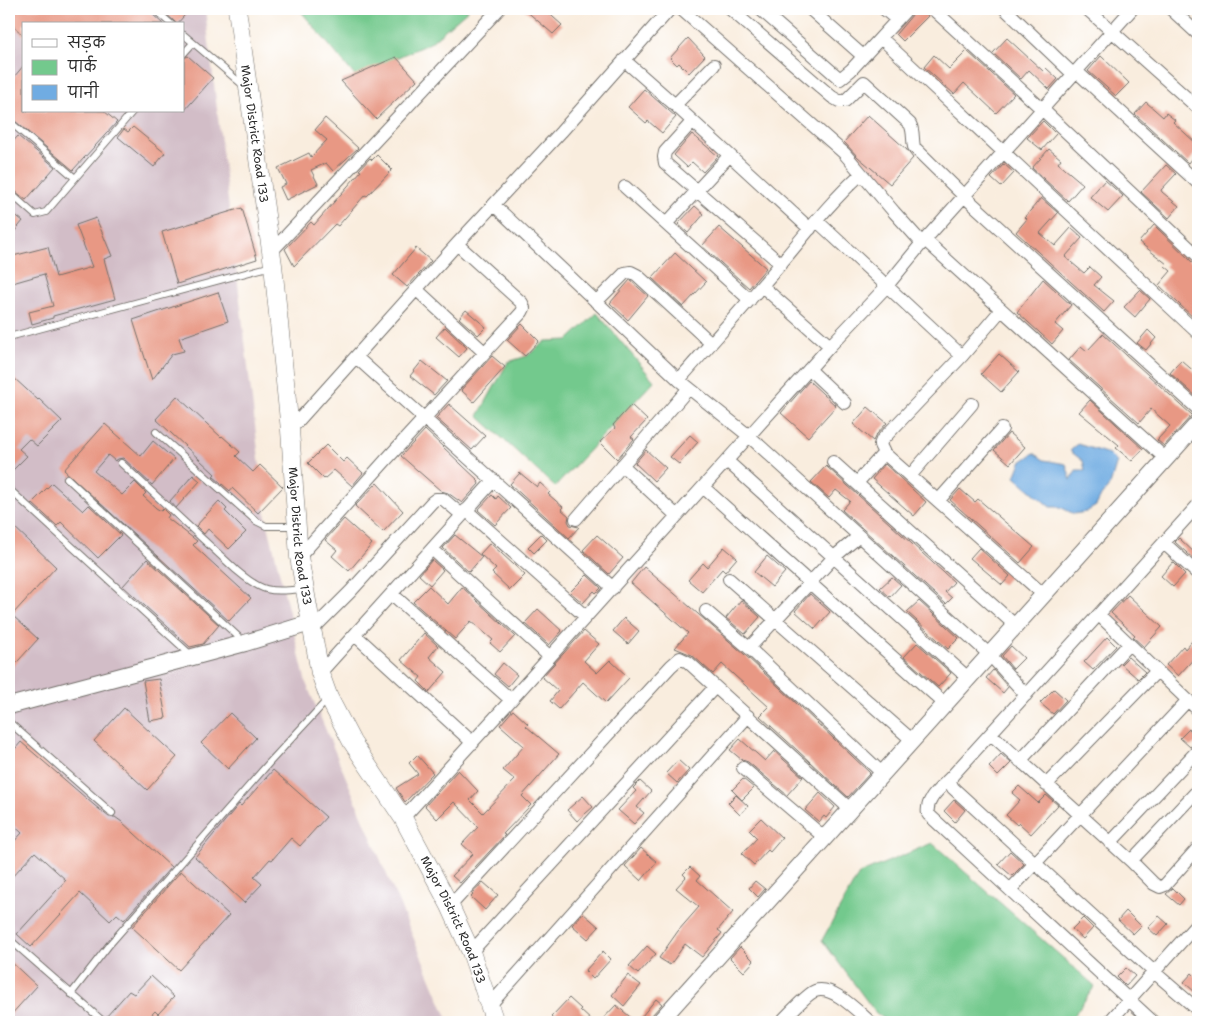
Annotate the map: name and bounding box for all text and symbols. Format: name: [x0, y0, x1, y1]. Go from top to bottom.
legend: [22, 22, 185, 112]
text: सड़क: [67, 33, 106, 53]
text: पार्क: [67, 55, 98, 77]
street label: Major District Road 133: [237, 64, 272, 204]
text: पानी: [67, 81, 100, 103]
street label: Major District Road 133: [285, 466, 316, 607]
street label: Major District Road 133: [417, 853, 489, 986]

